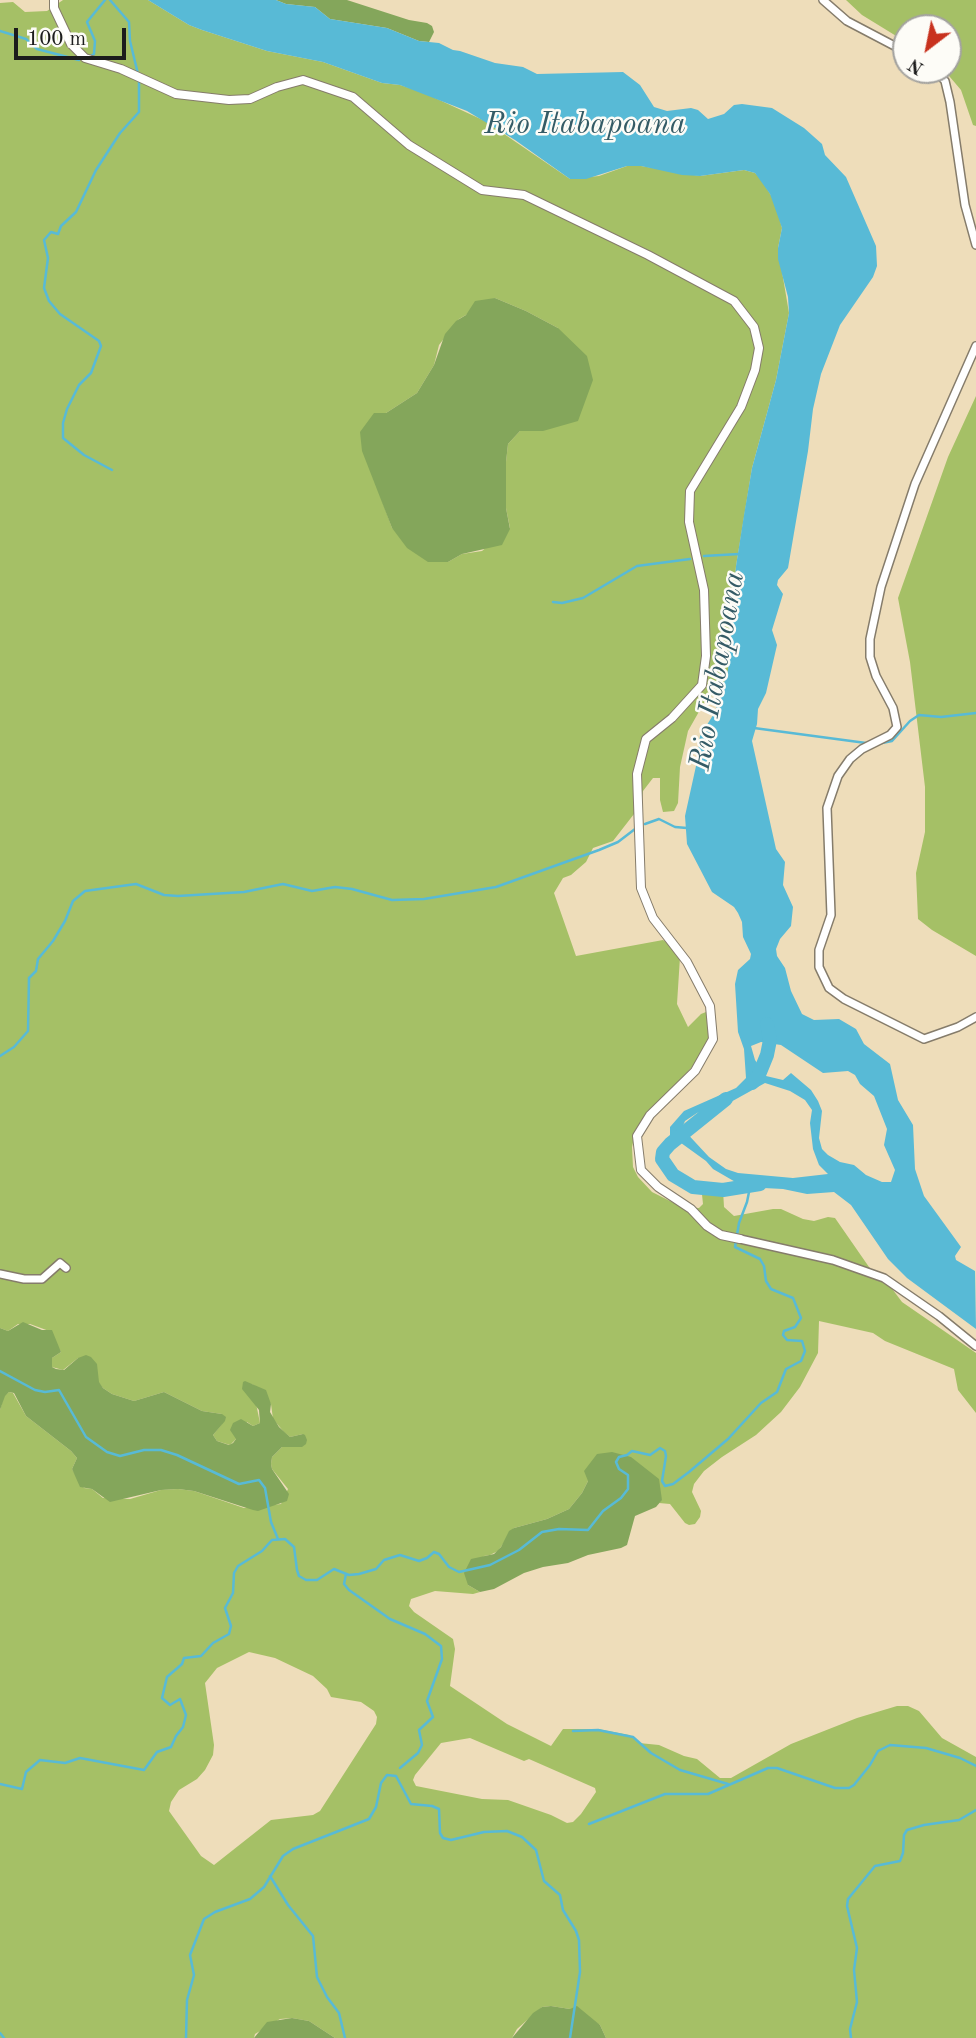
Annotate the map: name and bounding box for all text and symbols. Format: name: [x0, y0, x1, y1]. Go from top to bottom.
scale bar: [18, 14, 130, 58]
north arrow: [892, 14, 962, 84]
text: 100 m: [27, 29, 86, 50]
text: N: [905, 54, 928, 77]
water label: Rio Itabapoana: [484, 107, 686, 143]
water label: Rio Itabapoana: [683, 569, 753, 773]

